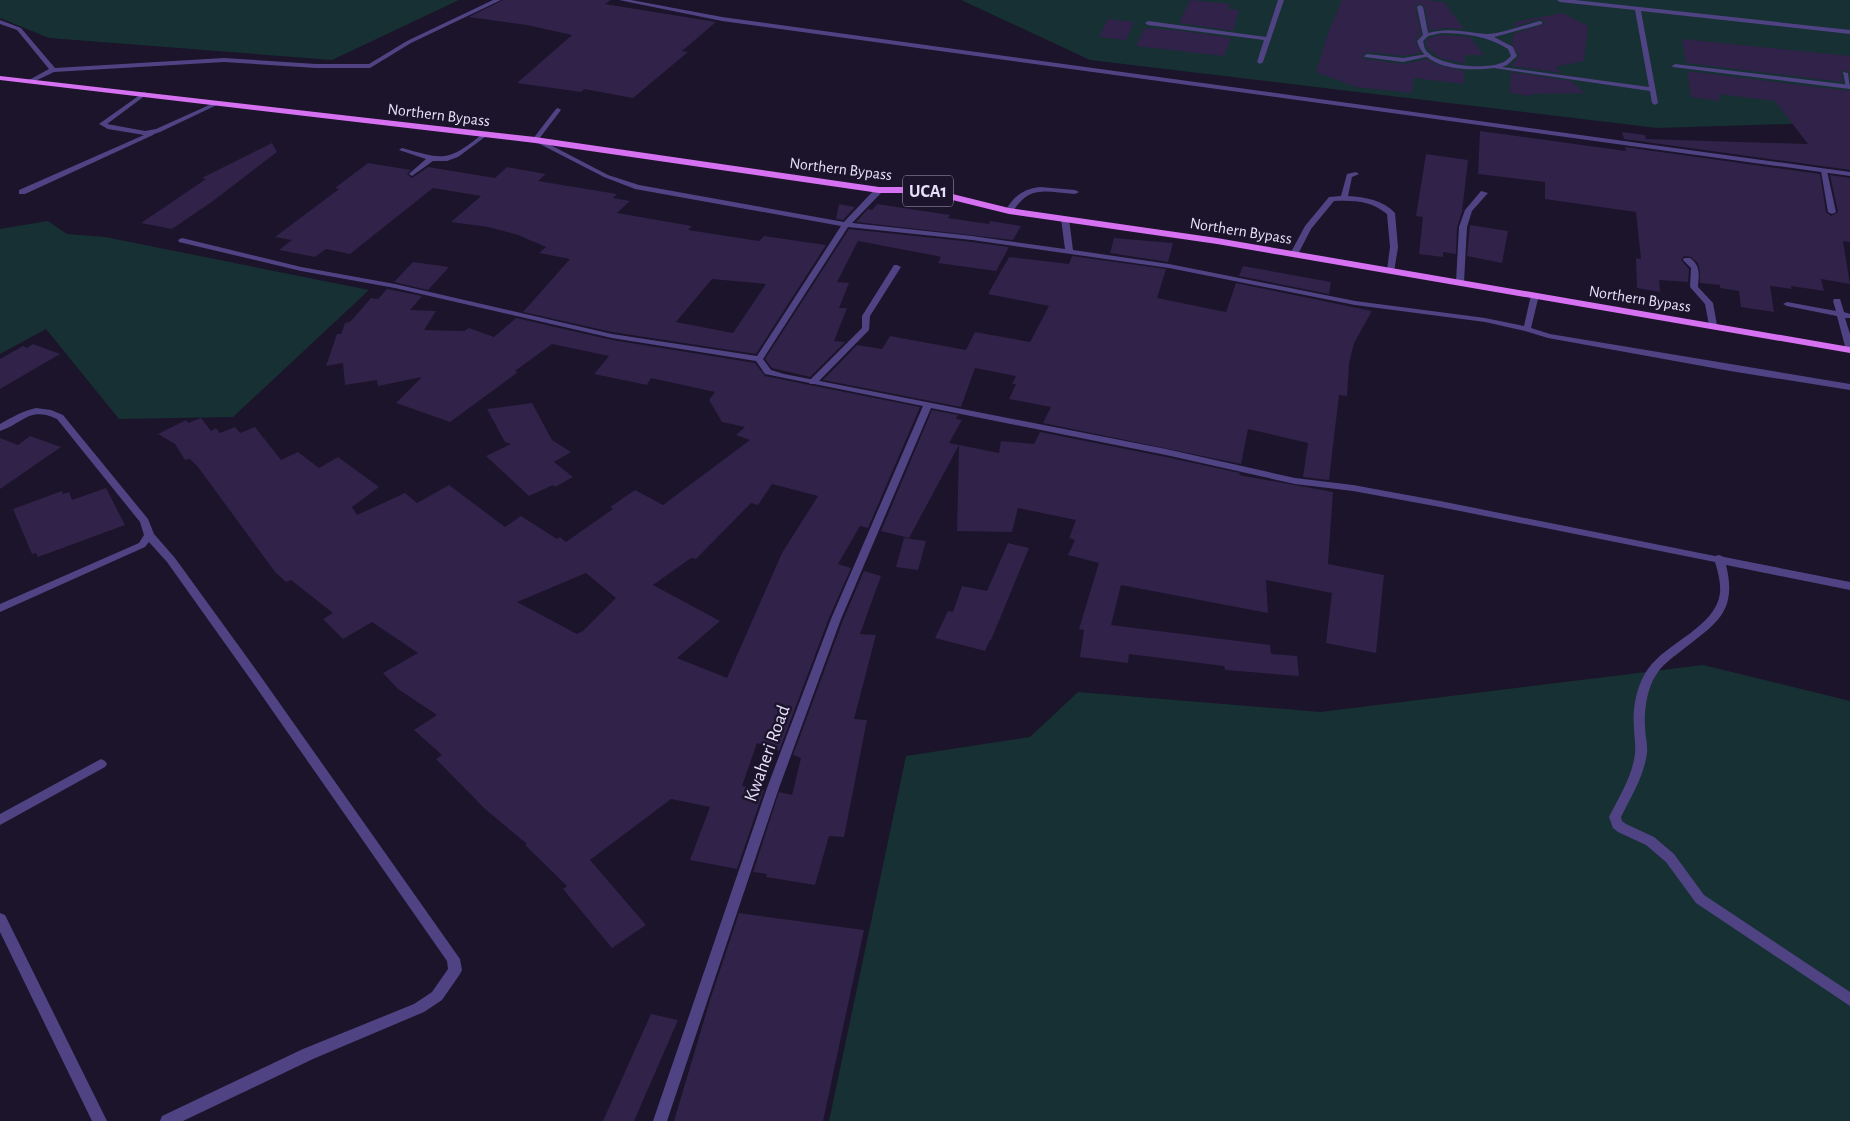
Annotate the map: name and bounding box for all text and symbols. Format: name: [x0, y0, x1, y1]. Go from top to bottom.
street label: Northern Bypass: [387, 101, 491, 130]
street label: Northern Bypass: [789, 155, 893, 184]
road number: UCA1: [903, 176, 953, 207]
street label: Northern Bypass: [1189, 215, 1293, 248]
street label: Northern Bypass: [1588, 283, 1692, 316]
street label: Kwaheri Road: [741, 702, 794, 804]

